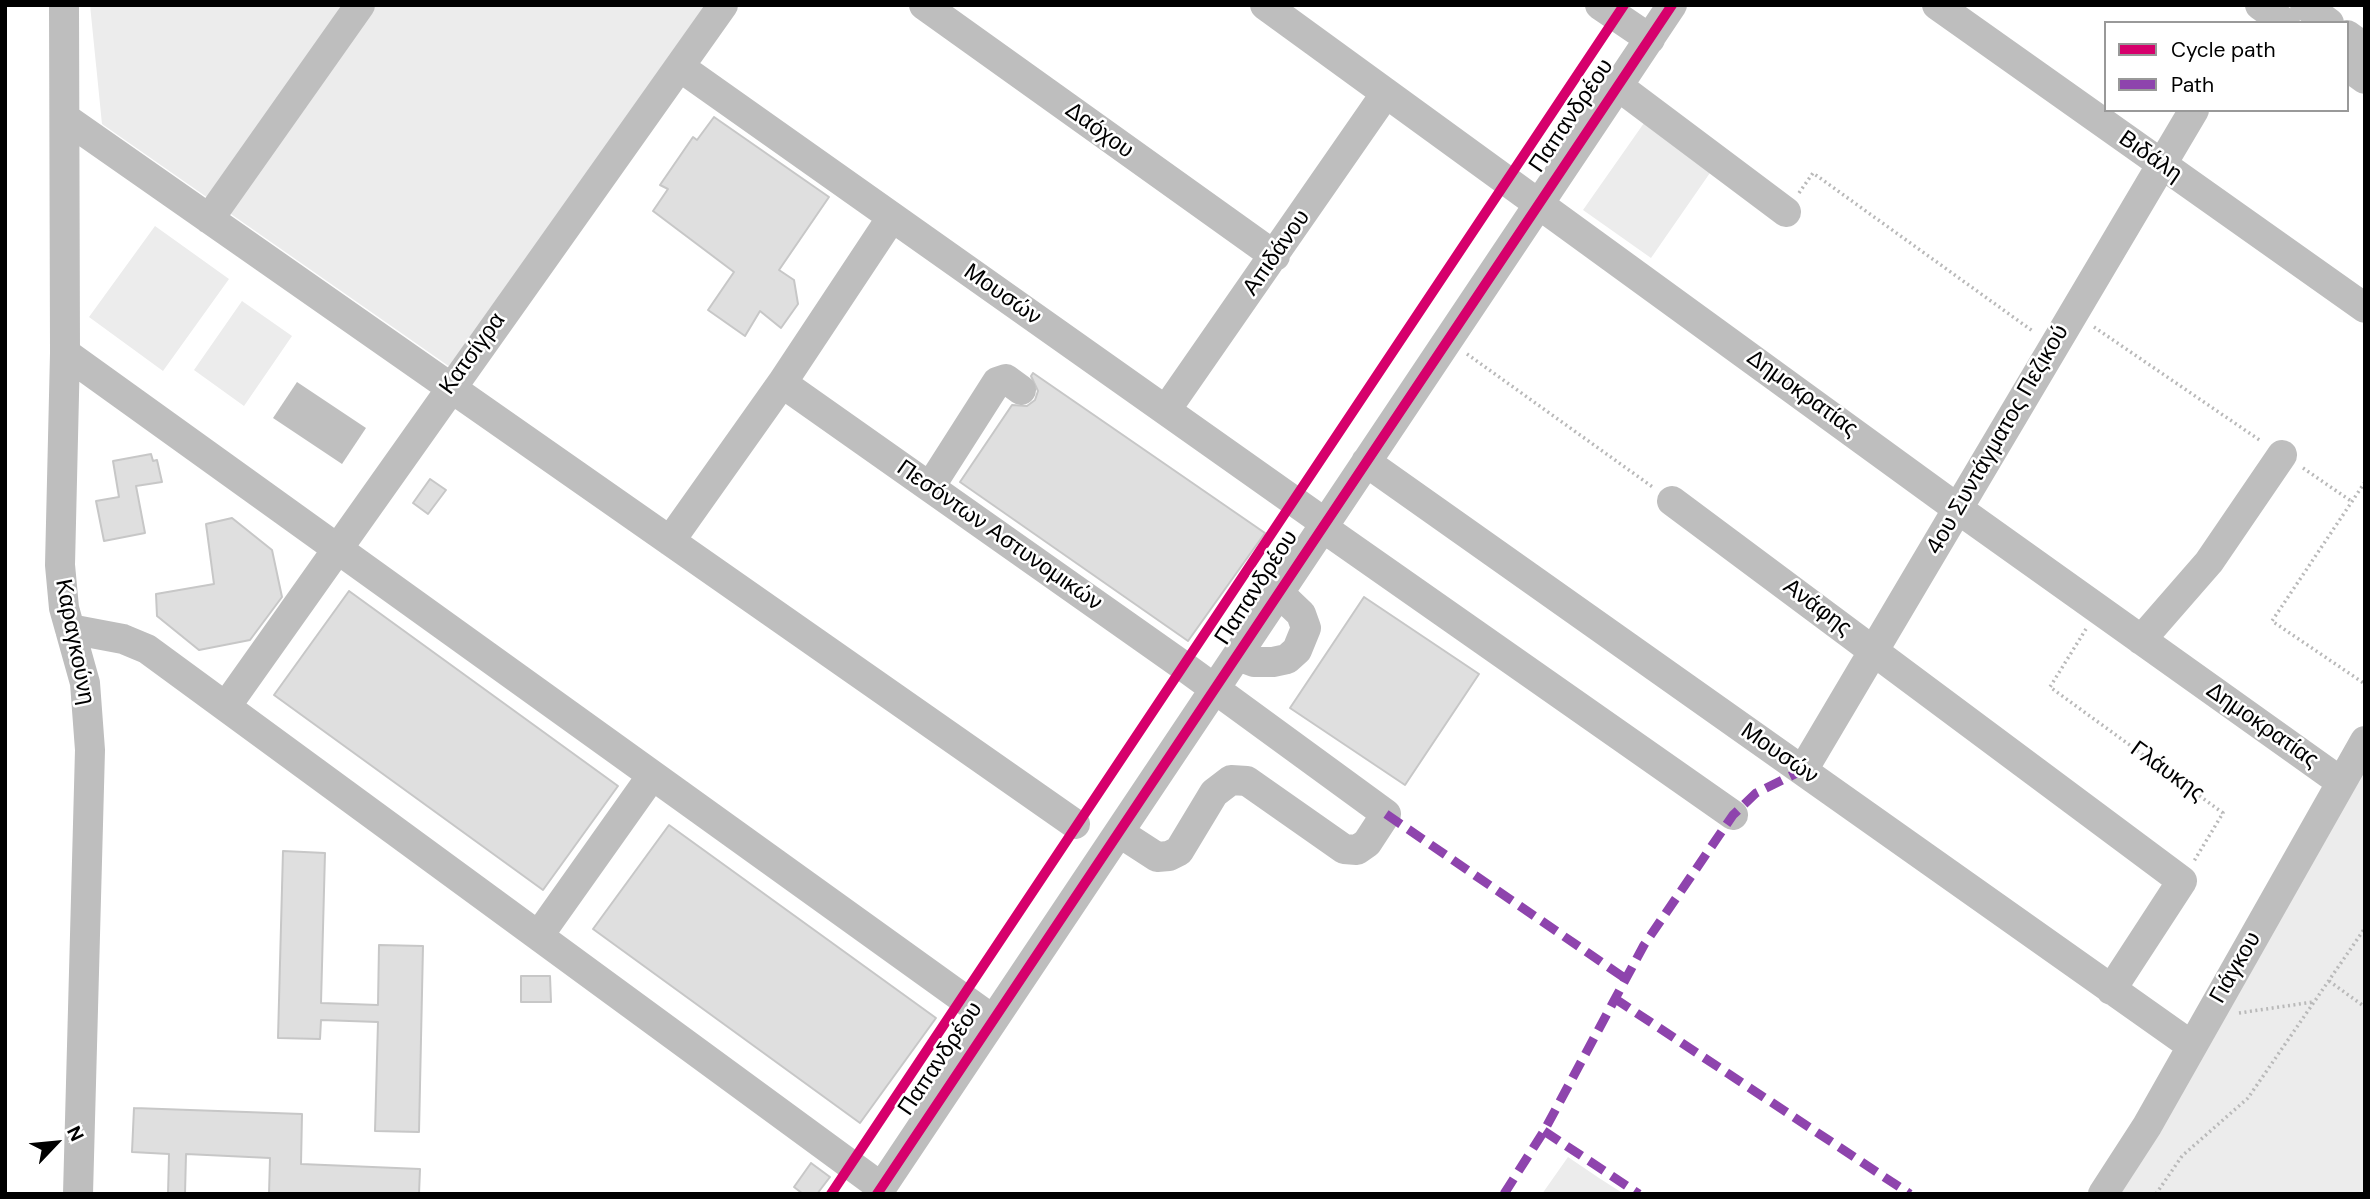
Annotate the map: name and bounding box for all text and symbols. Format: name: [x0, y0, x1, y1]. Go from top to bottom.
legend: [2104, 21, 2349, 112]
text: Cycle path: [2171, 36, 2276, 64]
street label: Παπανδρέου: [1524, 54, 1620, 178]
text: Path: [2171, 71, 2214, 99]
street label: Δαόχου: [1059, 97, 1139, 165]
street label: Βιδάλη: [2113, 125, 2187, 189]
street label: Απιδάνου: [1238, 205, 1316, 301]
street label: Μουσών: [958, 258, 1046, 332]
street label: Κατσίγρα: [434, 308, 512, 400]
street label: 4ου Συντάγματος Πεζικού: [1921, 320, 2075, 560]
street label: Δημοκρατίας: [1741, 344, 1863, 444]
street label: Πεσόντων Αστυνομικών: [891, 455, 1107, 617]
street label: Παπανδρέου: [1210, 526, 1304, 650]
street label: Ανάφης: [1777, 573, 1857, 643]
street label: Καραγκούνη: [48, 577, 100, 707]
street label: Δημοκρατίας: [2201, 677, 2323, 775]
street label: Μουσών: [1735, 717, 1823, 791]
street label: Γλάυκης: [2124, 736, 2210, 808]
street label: Γιάγκου: [2205, 927, 2267, 1009]
street label: Παπανδρέου: [893, 997, 989, 1121]
north arrow: [21, 1108, 91, 1178]
text: N: [61, 1122, 90, 1145]

